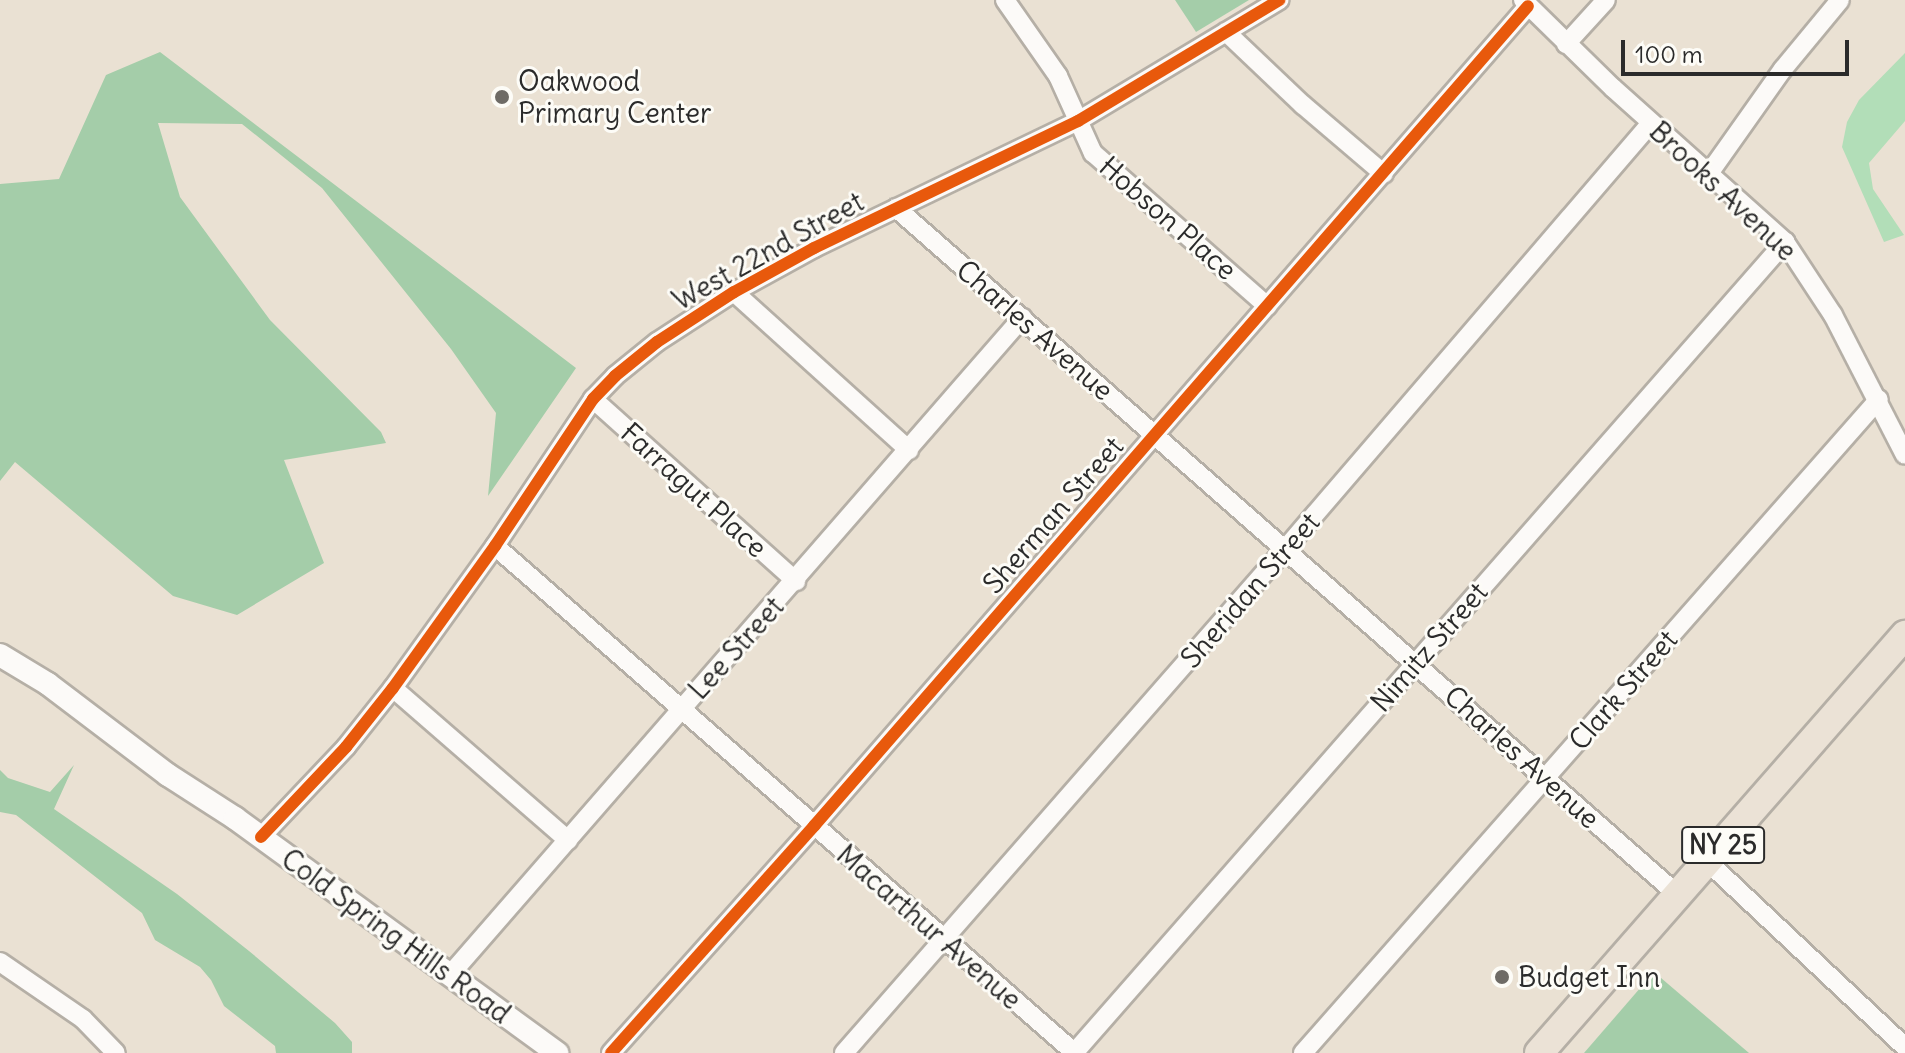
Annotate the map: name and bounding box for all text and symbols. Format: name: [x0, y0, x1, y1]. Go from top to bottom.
scale bar: [1625, 24, 1853, 74]
text: 100 m: [1635, 39, 1703, 69]
place label: Oakwood Primary Center: [518, 64, 711, 130]
marker: Oakwood Primary Center: [493, 88, 511, 106]
street label: Brooks Avenue: [1643, 114, 1803, 268]
street label: Hobson Place: [1093, 149, 1243, 287]
street label: West 22nd Street: [667, 185, 869, 317]
street label: Charles Avenue: [950, 253, 1120, 407]
street label: Farragut Place: [614, 416, 774, 564]
street label: Sherman Street: [976, 430, 1130, 600]
street label: Sheridan Street: [1173, 506, 1327, 674]
street label: Nimitz Street: [1364, 575, 1494, 719]
street label: Lee Street: [681, 590, 791, 706]
street label: Clark Street: [1562, 623, 1684, 757]
street label: Charles Avenue: [1438, 679, 1606, 835]
road number: NY 25: [1681, 823, 1765, 867]
street label: Macarthur Avenue: [830, 838, 1028, 1016]
street label: Cold Spring Hills Road: [275, 842, 517, 1030]
place label: Budget Inn: [1518, 960, 1660, 994]
marker: Budget Inn: [1493, 968, 1511, 986]

